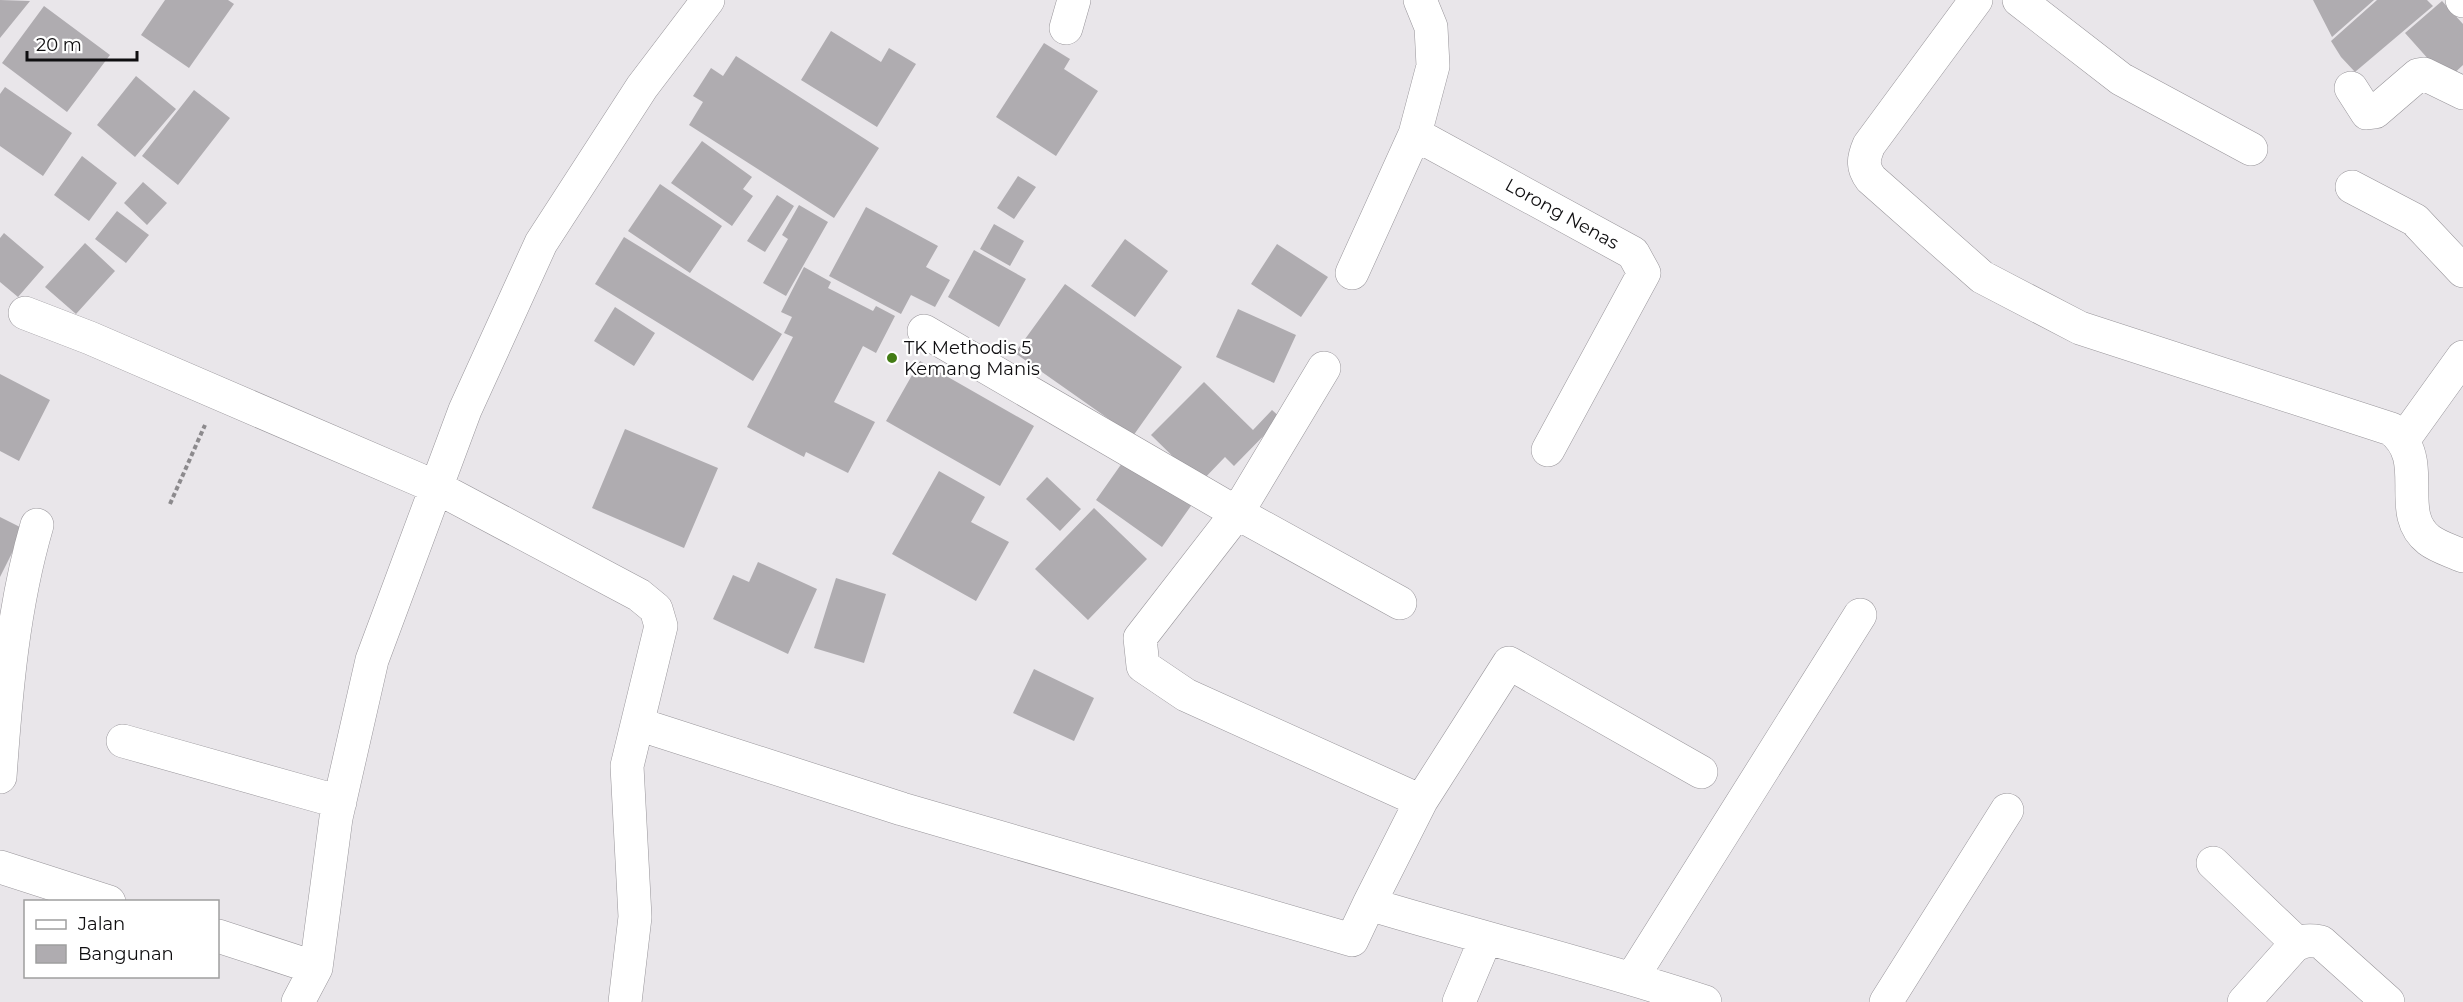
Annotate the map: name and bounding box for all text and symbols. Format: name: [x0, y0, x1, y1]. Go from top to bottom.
scale bar: [27, 24, 136, 62]
text: 20 m: [36, 34, 82, 56]
street label: Lorong Nenas: [1501, 174, 1623, 254]
place label: TK Methodis 5 Kemang Manis: [904, 337, 1040, 380]
marker: TK Methodis 5 Kemang Manis: [885, 351, 899, 365]
legend: [24, 900, 219, 978]
text: Jalan: [77, 913, 125, 935]
text: Bangunan: [78, 943, 174, 965]

